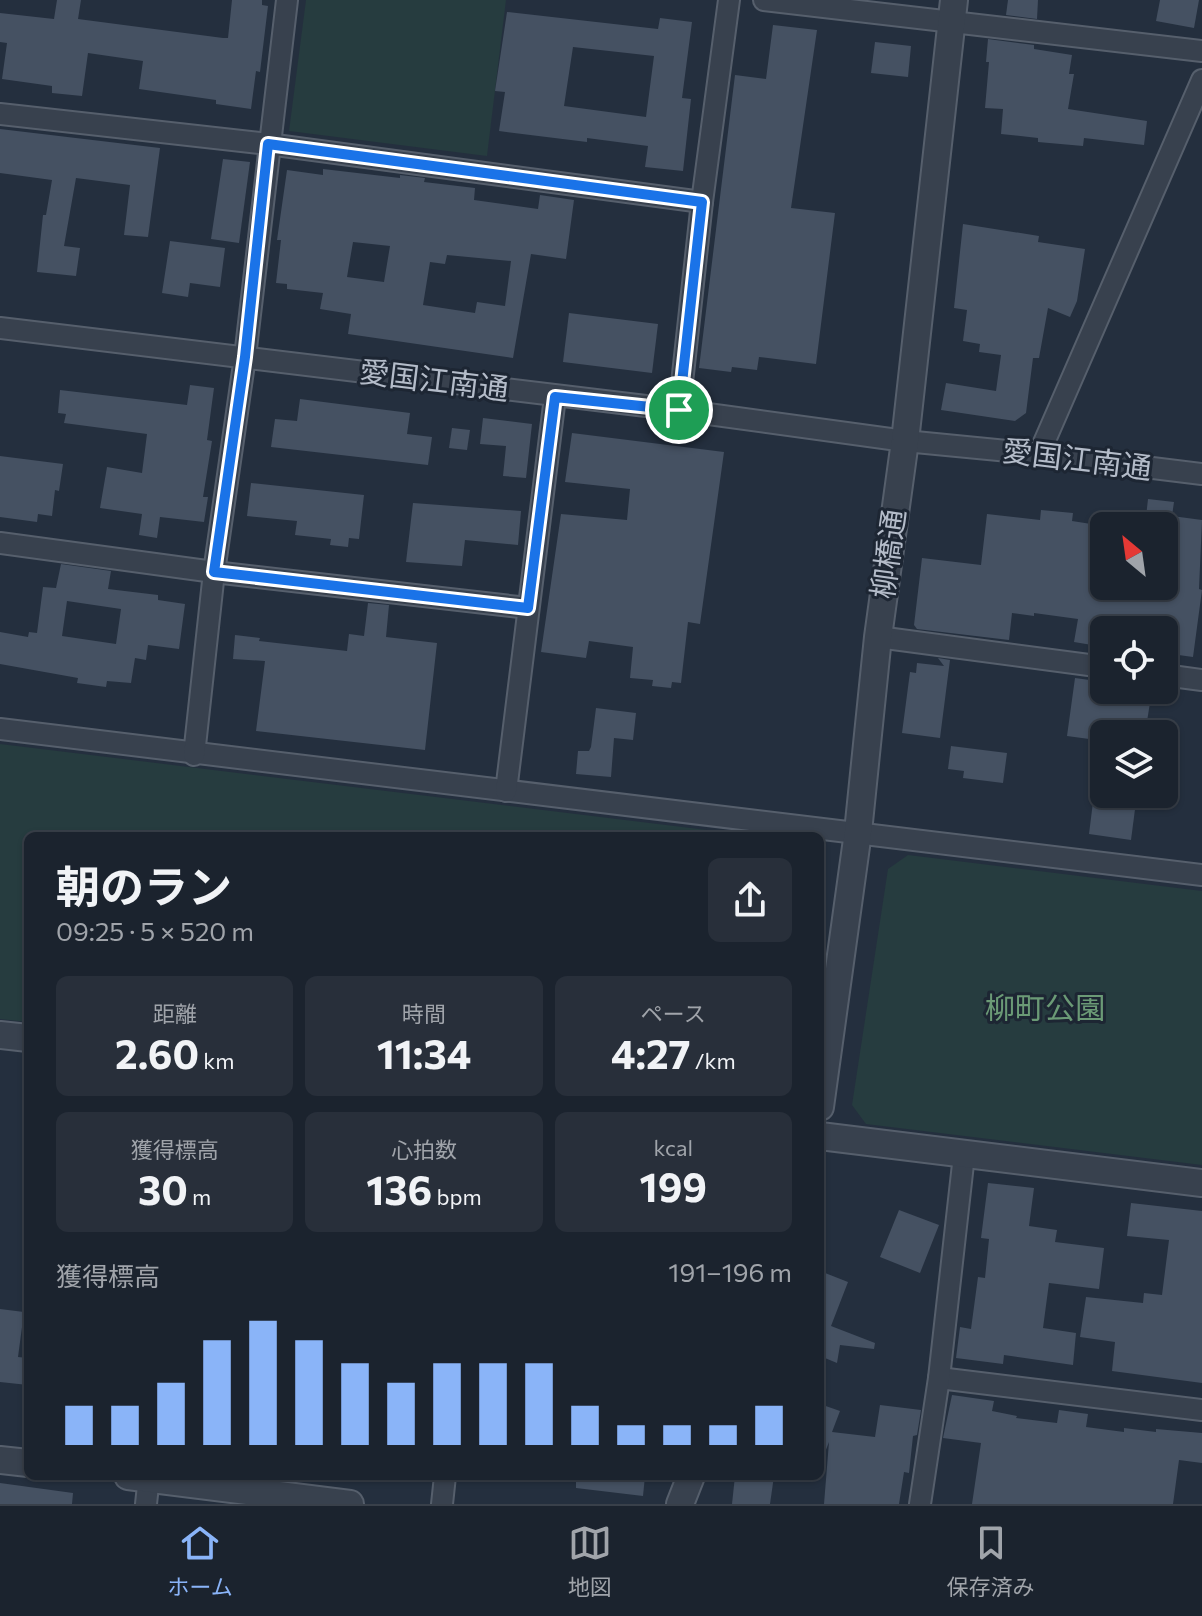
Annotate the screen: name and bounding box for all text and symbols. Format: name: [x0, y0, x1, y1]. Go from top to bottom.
street label: 愛国江南通: [358, 351, 511, 406]
pin: [645, 376, 713, 444]
icon: arrive: [657, 388, 701, 432]
street label: 愛国江南通: [1001, 430, 1154, 485]
street label: 柳橋通: [862, 507, 911, 601]
north arrow: [1090, 512, 1178, 600]
map controls: [1090, 512, 1178, 808]
button: locate: [1090, 616, 1178, 704]
button: layers: [1090, 720, 1178, 808]
text: 朝のラン: [56, 858, 232, 912]
button: share: [708, 858, 792, 942]
text: 09:25 · 5 × 520 m: [56, 915, 254, 946]
park label: 柳町公園: [985, 988, 1105, 1025]
text: 距離: [153, 1000, 197, 1027]
text: 時間: [402, 1000, 446, 1027]
text: ペース: [641, 1000, 706, 1027]
text: 2.60: [115, 1028, 199, 1077]
text: 11:34: [377, 1028, 471, 1077]
text: 4:27: [611, 1028, 691, 1077]
text: km: [199, 1047, 234, 1074]
text: /km: [691, 1047, 736, 1074]
text: kcal: [654, 1134, 693, 1161]
text: 獲得標高: [131, 1136, 219, 1163]
text: 心拍数: [391, 1136, 457, 1163]
text: 199: [640, 1161, 707, 1210]
text: 30: [138, 1164, 188, 1213]
text: 136: [366, 1164, 432, 1213]
text: m: [188, 1183, 211, 1210]
text: bpm: [432, 1183, 482, 1210]
text: 191–196 m: [668, 1256, 792, 1287]
text: 獲得標高: [56, 1260, 160, 1291]
tab: ホーム: [167, 1521, 233, 1601]
tab: 地図: [568, 1521, 612, 1601]
tab: 保存済み: [947, 1521, 1035, 1601]

